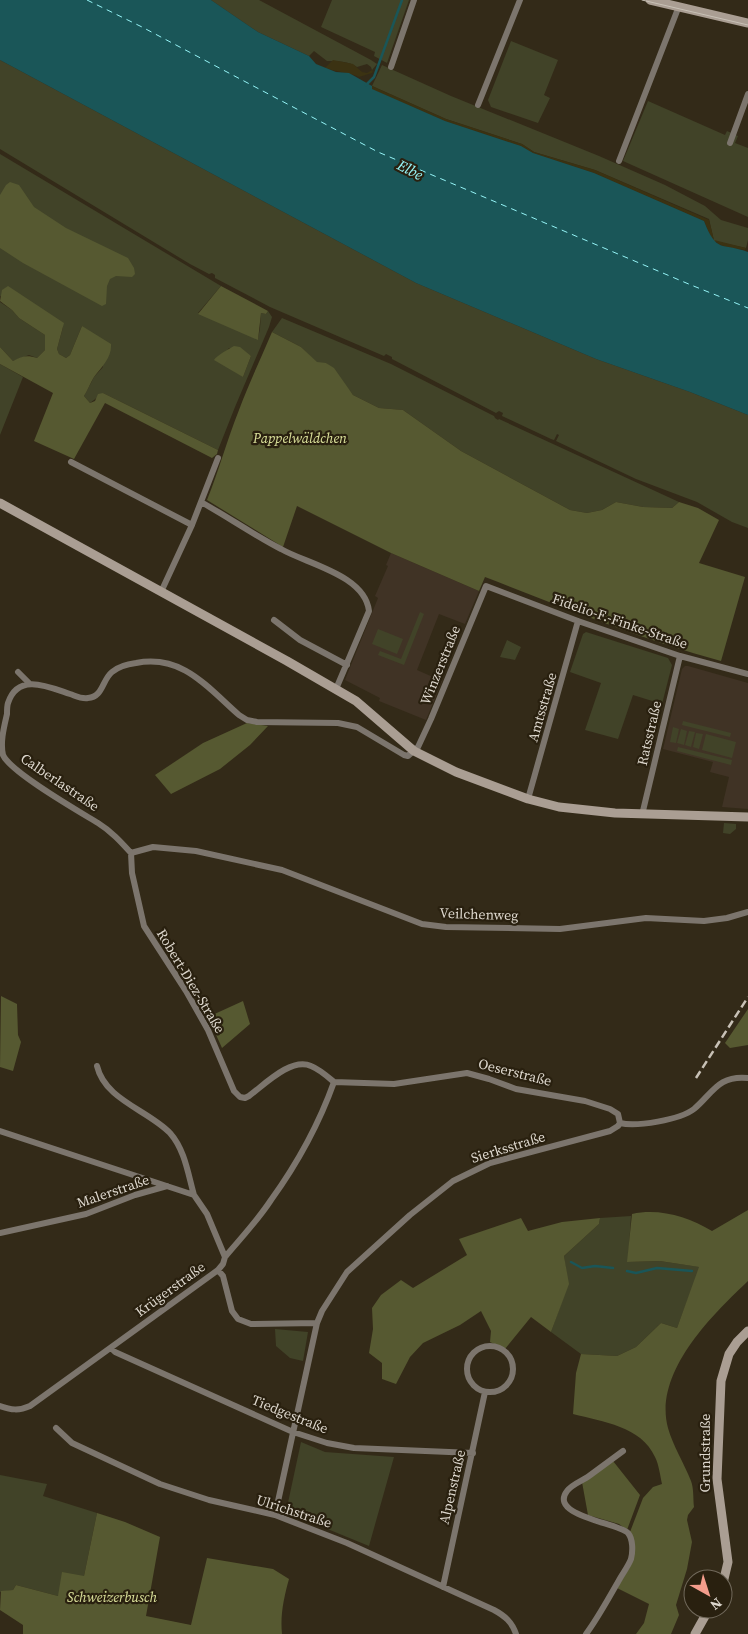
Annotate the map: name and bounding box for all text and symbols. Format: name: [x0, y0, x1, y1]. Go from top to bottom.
water label: Elbe: [393, 154, 427, 185]
park label: Pappelwäldchen: [252, 428, 347, 448]
street label: Fidelio-F.-Finke-Straße: [550, 588, 690, 654]
street label: Winzerstraße: [415, 622, 465, 708]
street label: Amtsstraße: [523, 670, 561, 744]
street label: Ratsstraße: [632, 699, 666, 767]
street label: Calberlastraße: [17, 748, 103, 816]
street label: Veilchenweg: [439, 903, 519, 925]
street label: Robert-Diez-Straße: [152, 925, 230, 1037]
street label: Oeserstraße: [476, 1053, 554, 1091]
street label: Sierksstraße: [468, 1126, 548, 1168]
street label: Malerstraße: [74, 1169, 152, 1213]
street label: Krügerstraße: [131, 1257, 209, 1321]
street label: Tiedgestraße: [249, 1390, 331, 1438]
street label: Grundstraße: [695, 1413, 715, 1493]
street label: Alpenstraße: [434, 1448, 470, 1526]
street label: Ulrichstraße: [254, 1489, 334, 1533]
north arrow: [683, 1569, 733, 1619]
park label: Schweizerbusch: [67, 1587, 157, 1607]
text: N: [706, 1593, 726, 1615]

